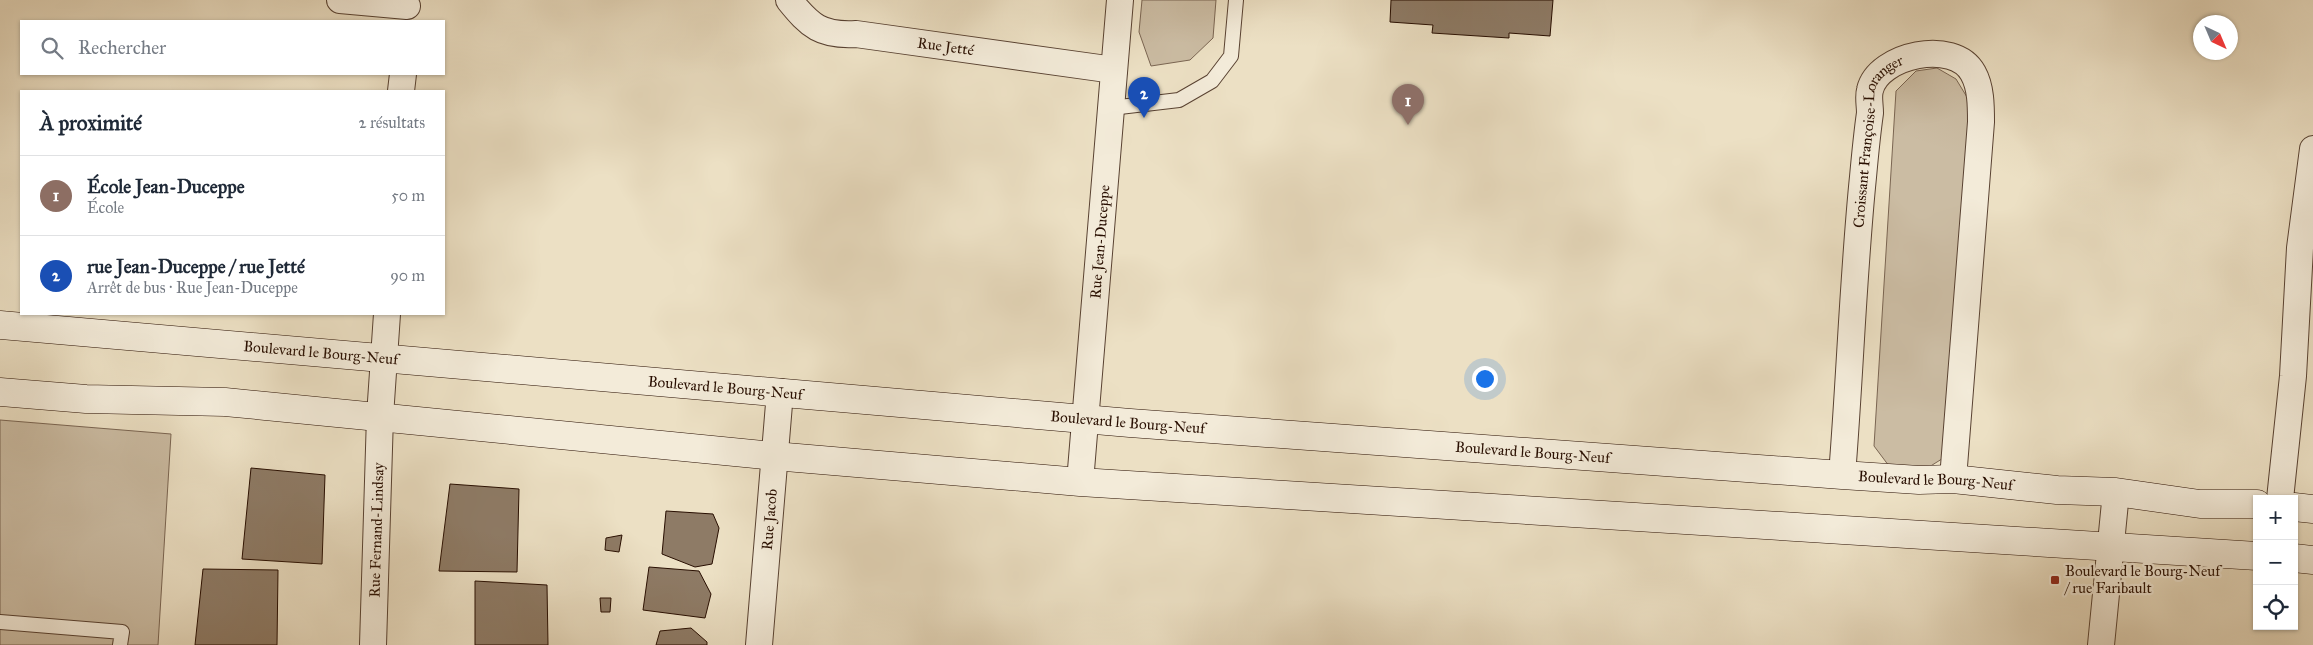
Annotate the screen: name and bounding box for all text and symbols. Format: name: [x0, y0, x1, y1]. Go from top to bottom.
north arrow: [2193, 15, 2238, 60]
search box: [20, 20, 445, 75]
icon: search: [38, 34, 66, 62]
street label: Rue Jetté: [916, 34, 976, 59]
text: Rechercher: [78, 36, 166, 59]
street label: Croissant Françoise-Loranger: [1849, 51, 1906, 229]
pin: 2: [1128, 77, 1160, 118]
pin: 1: [1392, 84, 1424, 125]
text: À proximité: [40, 110, 142, 136]
text: 2 résultats: [359, 113, 425, 132]
text: École Jean-Duceppe: [87, 175, 245, 198]
street label: Rue Jean-Duceppe: [1086, 184, 1114, 300]
text: 1: [53, 186, 59, 205]
text: 50 m: [391, 186, 425, 205]
text: École: [87, 198, 124, 217]
text: rue Jean-Duceppe / rue Jetté: [87, 255, 305, 278]
text: 2: [52, 266, 60, 285]
text: 90 m: [390, 266, 425, 285]
text: Arrêt de bus · Rue Jean-Duceppe: [87, 278, 298, 297]
street label: Boulevard le Bourg-Neuf: [243, 337, 402, 369]
your location: [1472, 366, 1498, 392]
street label: Boulevard le Bourg-Neuf: [647, 372, 806, 404]
street label: Boulevard le Bourg-Neuf: [1050, 407, 1209, 438]
street label: Boulevard le Bourg-Neuf: [1455, 438, 1614, 467]
street label: Rue Fernand-Lindsay: [365, 461, 388, 598]
street label: Boulevard le Bourg-Neuf: [1858, 467, 2017, 495]
street label: Rue Jacob: [758, 488, 781, 551]
map controls: [2253, 495, 2298, 630]
button: +: [2253, 495, 2298, 540]
button: −: [2253, 540, 2298, 585]
place label: Boulevard le Bourg-Neuf / rue Faribault: [2064, 562, 2223, 597]
marker: Boulevard le Bourg-Neuf / rue Faribault: [2049, 574, 2061, 586]
button: locate: [2253, 585, 2298, 630]

